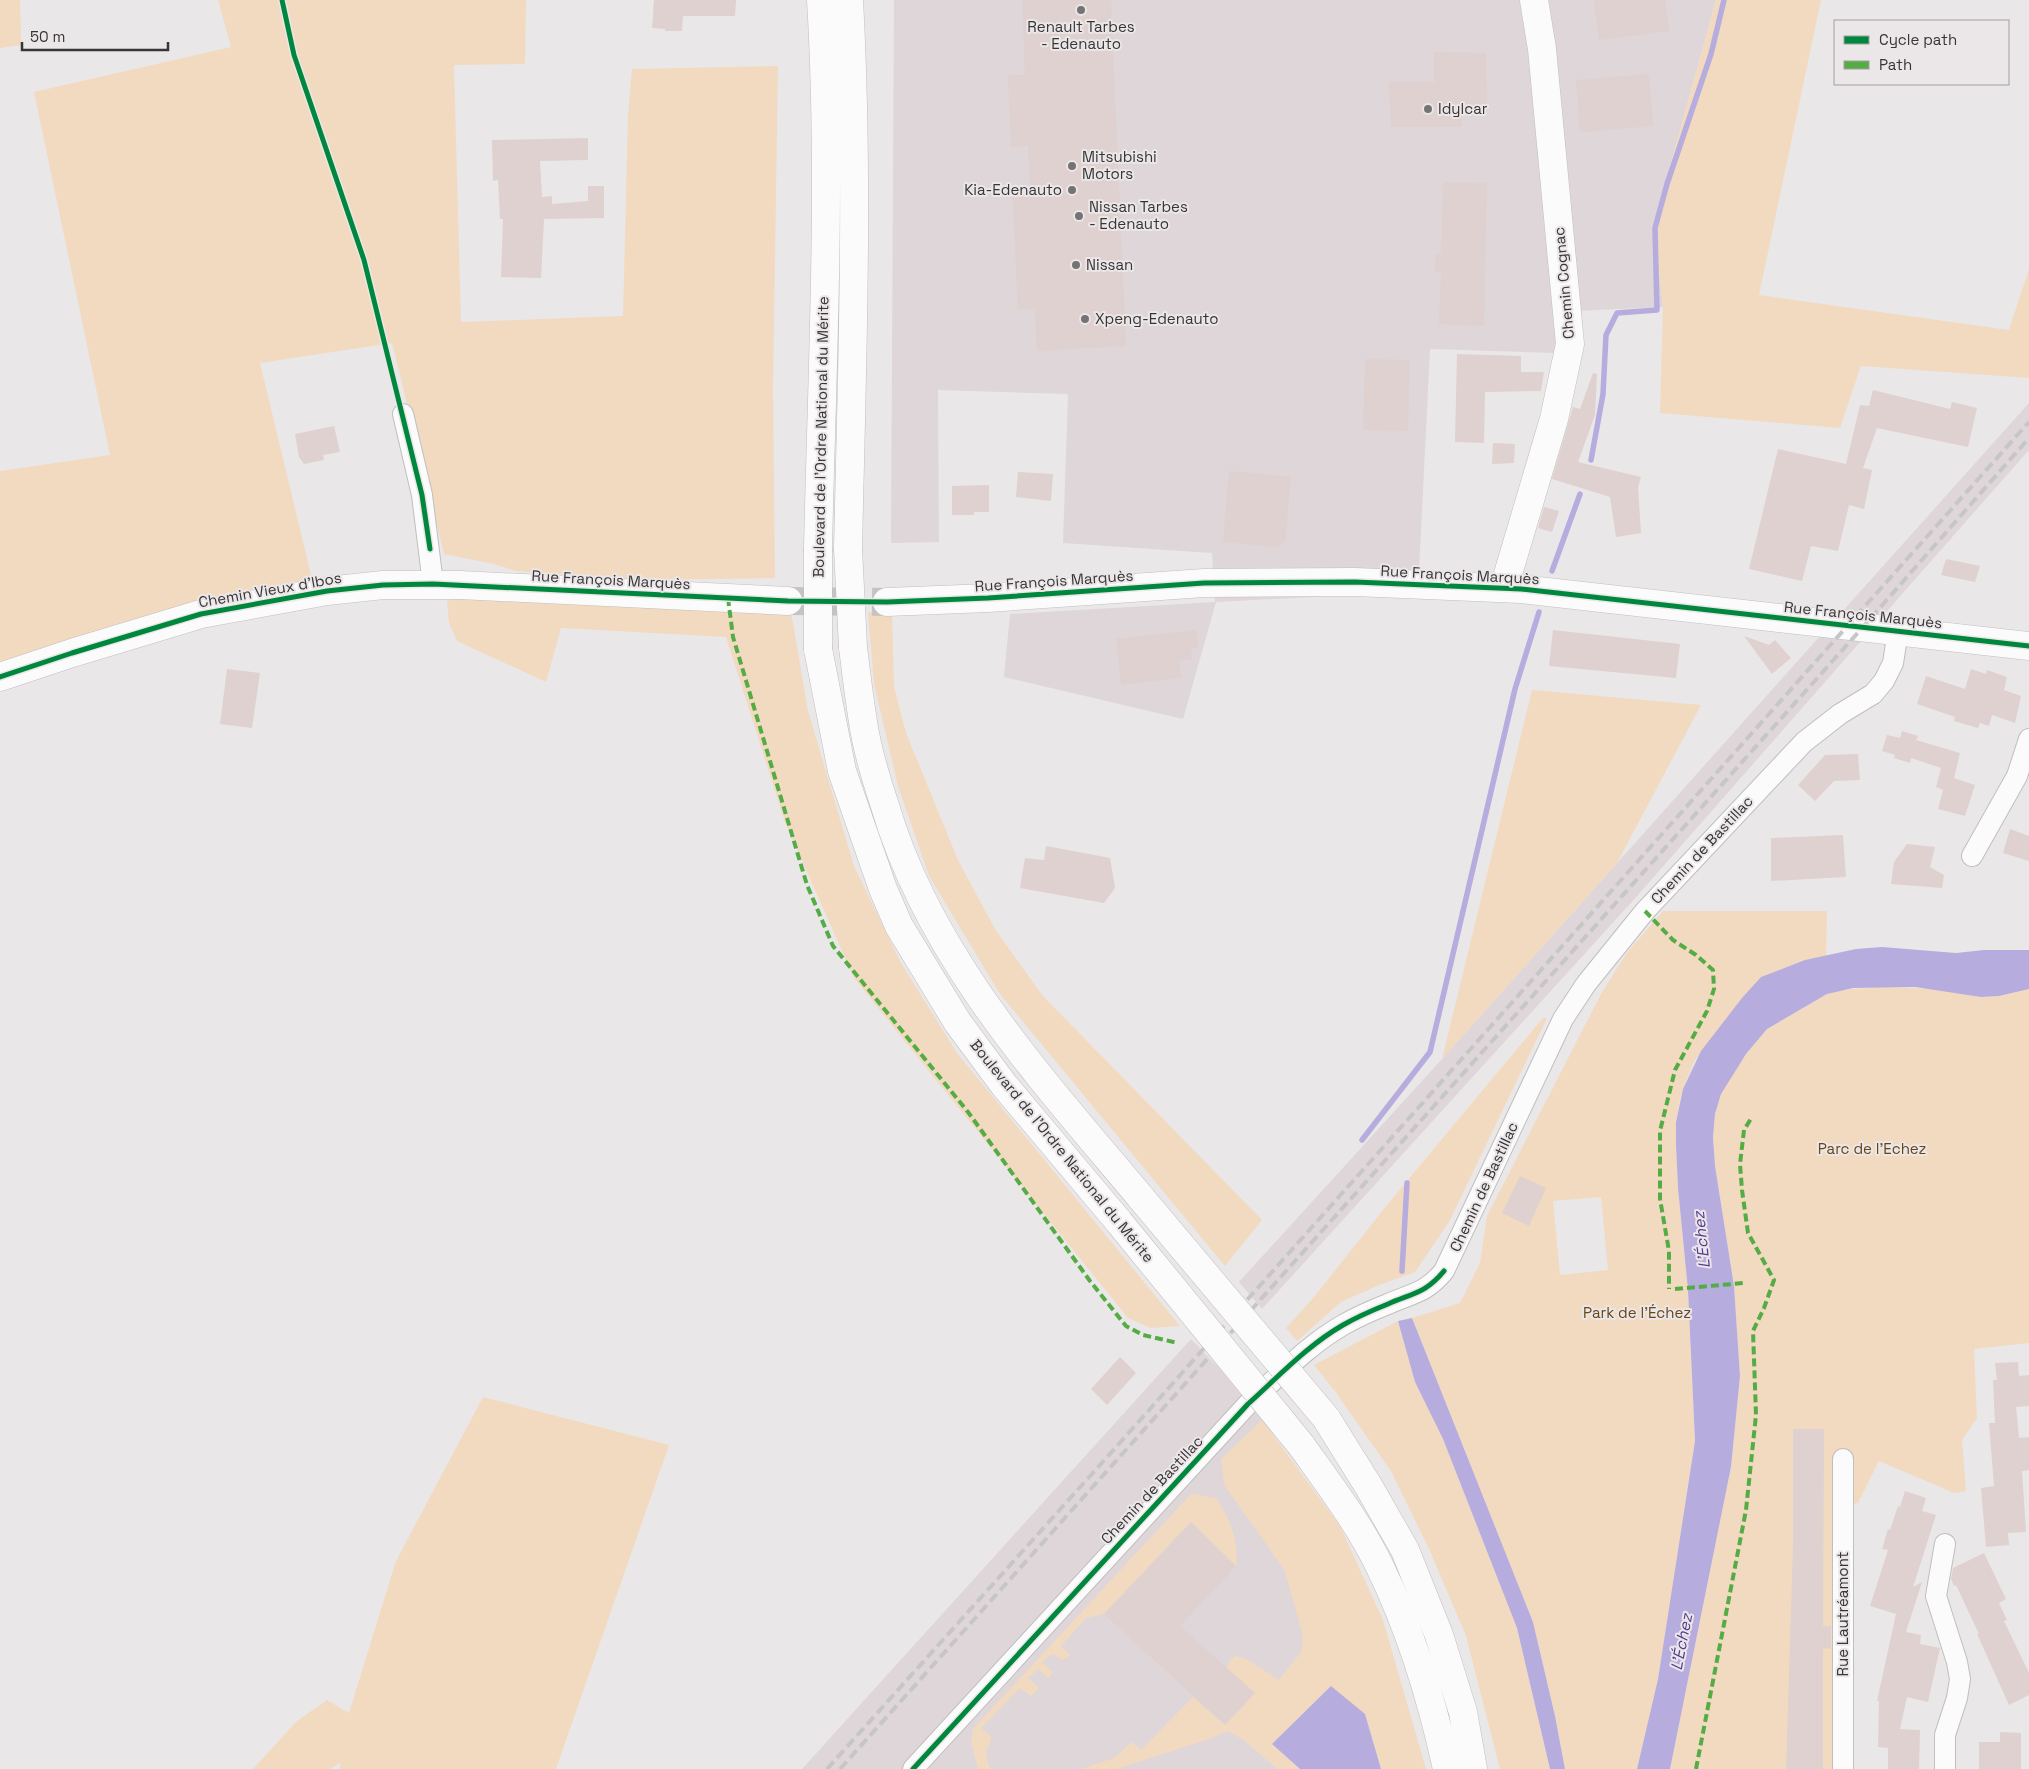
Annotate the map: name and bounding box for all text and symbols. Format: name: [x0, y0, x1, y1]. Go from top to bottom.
marker: Renault Tarbes - Edenauto: [1075, 4, 1087, 16]
place label: Renault Tarbes - Edenauto: [1027, 17, 1135, 53]
scale bar: [22, 20, 169, 52]
legend: [1834, 20, 2009, 85]
text: 50 m: [30, 27, 65, 46]
text: Cycle path: [1879, 30, 1957, 49]
text: Path: [1879, 55, 1912, 74]
place label: Idylcar: [1438, 99, 1488, 118]
marker: Idylcar: [1422, 103, 1434, 115]
place label: Mitsubishi Motors: [1082, 147, 1157, 183]
marker: Mitsubishi Motors: [1066, 160, 1078, 172]
place label: Kia-Edenauto: [964, 180, 1062, 199]
marker: Kia-Edenauto: [1066, 184, 1078, 196]
place label: Nissan Tarbes - Edenauto: [1089, 197, 1188, 233]
marker: Nissan Tarbes - Edenauto: [1073, 210, 1085, 222]
street label: Chemin Cognac: [1549, 226, 1578, 340]
place label: Nissan: [1086, 255, 1133, 274]
marker: Nissan: [1070, 259, 1082, 271]
street label: Boulevard de l'Ordre National du Mérite: [809, 296, 832, 578]
place label: Xpeng-Edenauto: [1095, 309, 1218, 328]
marker: Xpeng-Edenauto: [1079, 313, 1091, 325]
street label: Rue François Marquès: [1380, 561, 1540, 588]
street label: Rue François Marquès: [974, 565, 1134, 596]
street label: Rue François Marquès: [531, 566, 691, 593]
street label: Chemin Vieux d'Ibos: [197, 568, 343, 611]
street label: Rue François Marquès: [1783, 597, 1943, 632]
street label: Chemin de Bastillac: [1647, 792, 1757, 908]
street label: Boulevard de l'Ordre National du Mérite: [966, 1035, 1158, 1266]
street label: Chemin de Bastillac: [1445, 1119, 1522, 1255]
park label: Parc de l'Echez: [1818, 1139, 1926, 1158]
water label: L'Échez: [1688, 1209, 1715, 1269]
park label: Park de l'Échez: [1583, 1303, 1691, 1322]
street label: Chemin de Bastillac: [1097, 1432, 1207, 1548]
street label: Rue Lautréamont: [1833, 1551, 1852, 1677]
water label: L'Échez: [1666, 1611, 1698, 1672]

